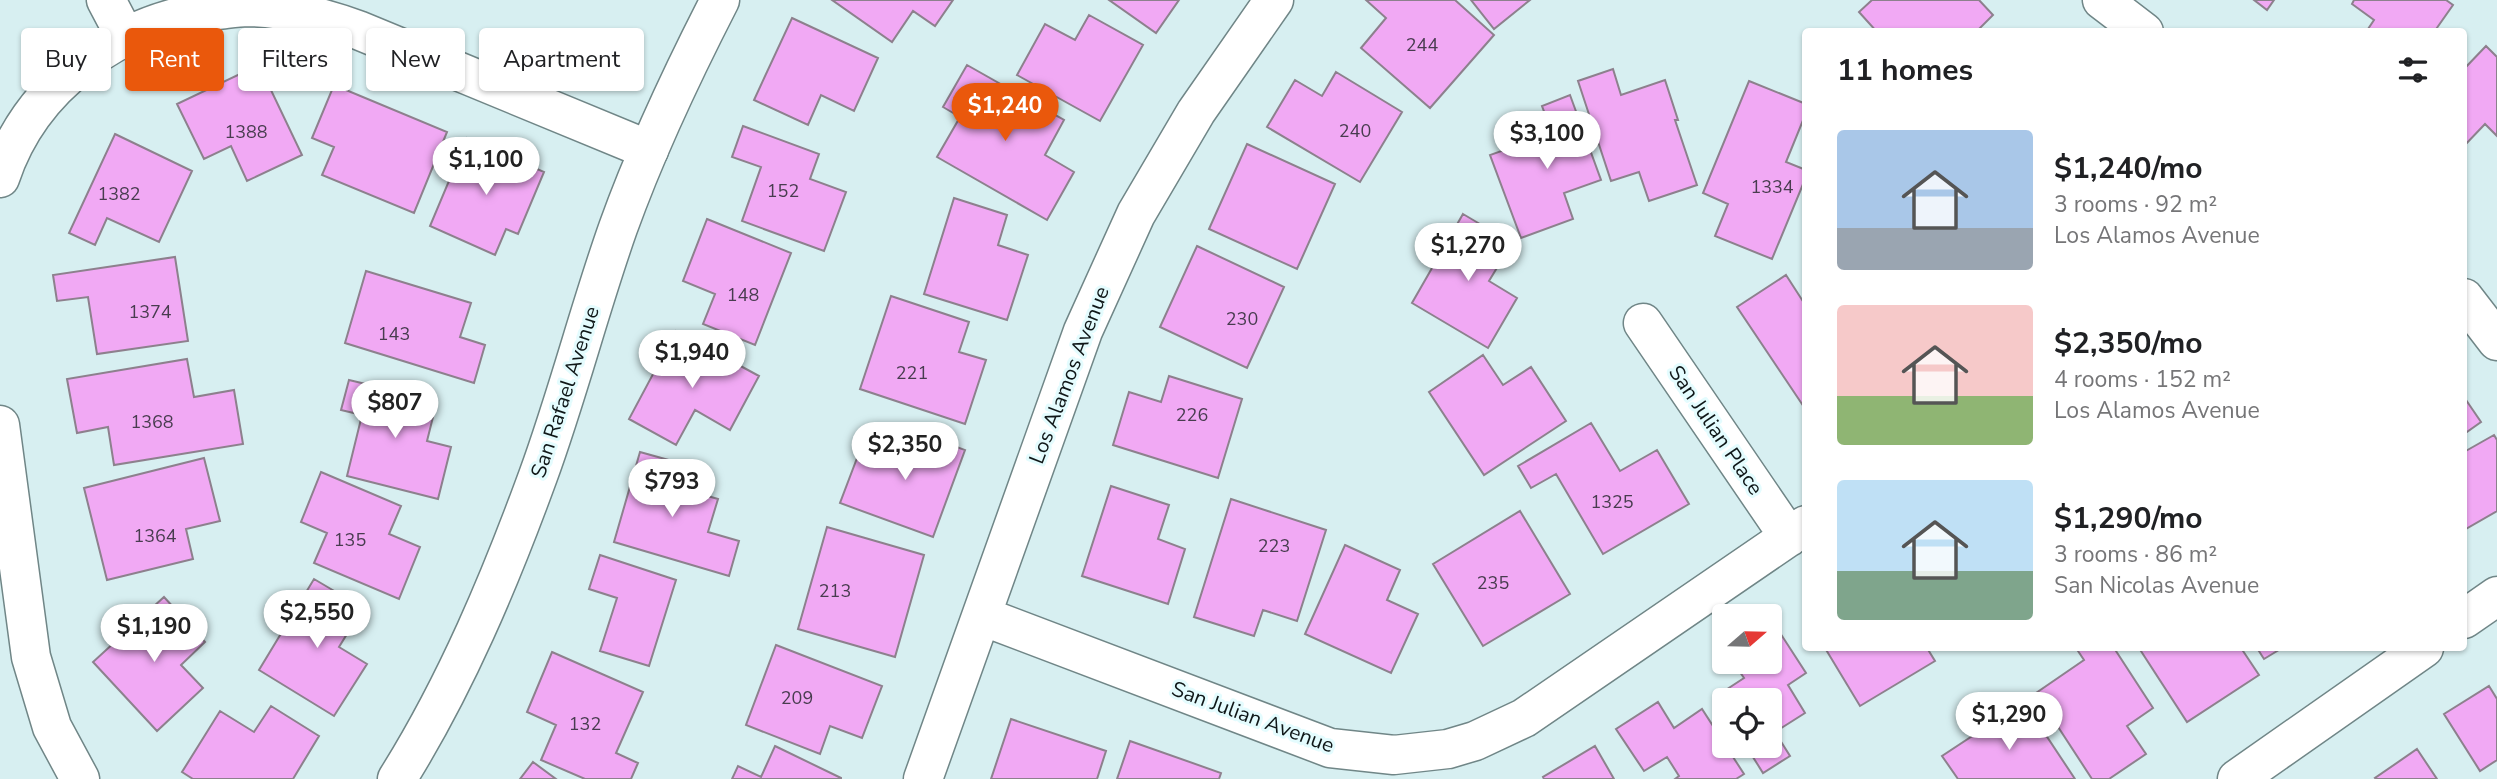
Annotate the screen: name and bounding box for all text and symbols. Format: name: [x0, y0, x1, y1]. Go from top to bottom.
chip: Buy: [21, 28, 111, 91]
chip: Rent: [125, 28, 224, 91]
chip: Filters: [238, 28, 352, 91]
chip: New: [366, 28, 465, 91]
chip: Apartment: [479, 28, 644, 91]
house number: 244: [1406, 33, 1438, 57]
text: 11 homes: [1837, 50, 1973, 91]
icon: filters: [2394, 51, 2432, 89]
pin: $1,240: [948, 83, 1062, 143]
text: $1,240: [968, 90, 1042, 121]
pin: $3,100: [1490, 111, 1604, 171]
text: $3,100: [1510, 118, 1584, 149]
house number: 240: [1339, 119, 1371, 143]
house number: 1388: [224, 120, 268, 144]
pin: $1,100: [429, 138, 543, 197]
text: $1,100: [449, 144, 523, 175]
text: $1,240/mo: [2054, 148, 2203, 189]
icon: home: [1893, 158, 1977, 242]
house number: 1334: [1750, 175, 1794, 199]
house number: 152: [767, 179, 799, 203]
house number: 1382: [97, 182, 141, 206]
text: 3 rooms · 92 m²: [2054, 189, 2217, 220]
text: Los Alamos Avenue: [2054, 220, 2260, 251]
pin: $1,270: [1411, 224, 1525, 283]
text: $1,270: [1431, 230, 1505, 261]
street label: Los Alamos Avenue: [1022, 282, 1116, 468]
house number: 148: [727, 283, 759, 307]
house number: 1374: [128, 300, 172, 324]
street label: San Rafael Avenue: [524, 303, 606, 481]
house number: 230: [1226, 307, 1258, 331]
house number: 143: [378, 322, 410, 346]
text: $2,350/mo: [2054, 323, 2203, 364]
pin: $1,940: [635, 330, 749, 390]
icon: home: [1893, 333, 1977, 417]
text: $1,940: [655, 337, 729, 368]
street label: San Julian Place: [1662, 360, 1770, 500]
house number: 221: [896, 361, 928, 385]
text: 4 rooms · 152 m²: [2054, 364, 2231, 395]
pin: $807: [354, 380, 436, 440]
text: $807: [367, 387, 423, 418]
text: Los Alamos Avenue: [2054, 395, 2260, 426]
house number: 226: [1176, 403, 1208, 427]
house number: 1368: [130, 410, 174, 434]
pin: $2,350: [848, 422, 962, 482]
text: $2,350: [868, 429, 942, 460]
pin: $793: [631, 460, 713, 519]
text: $793: [644, 466, 700, 497]
house number: 1325: [1590, 490, 1634, 514]
text: $1,290/mo: [2054, 498, 2203, 539]
icon: home: [1893, 508, 1977, 592]
house number: 1364: [133, 524, 177, 548]
house number: 135: [334, 528, 366, 552]
house number: 223: [1258, 534, 1290, 558]
text: 3 rooms · 86 m²: [2054, 539, 2217, 570]
text: San Nicolas Avenue: [2054, 570, 2259, 601]
house number: 235: [1477, 571, 1509, 595]
house number: 213: [819, 579, 851, 603]
pin: $2,550: [260, 590, 374, 650]
text: $2,550: [280, 597, 354, 628]
pin: $1,190: [97, 604, 211, 664]
north arrow: [1712, 604, 1782, 674]
map controls: [1712, 604, 1782, 758]
text: $1,190: [117, 611, 191, 642]
street label: San Julian Avenue: [1168, 675, 1338, 759]
house number: 209: [781, 686, 813, 710]
button: locate: [1712, 688, 1782, 758]
pin: $1,290: [1952, 692, 2066, 752]
text: $1,290: [1972, 699, 2046, 730]
house number: 132: [569, 712, 601, 736]

